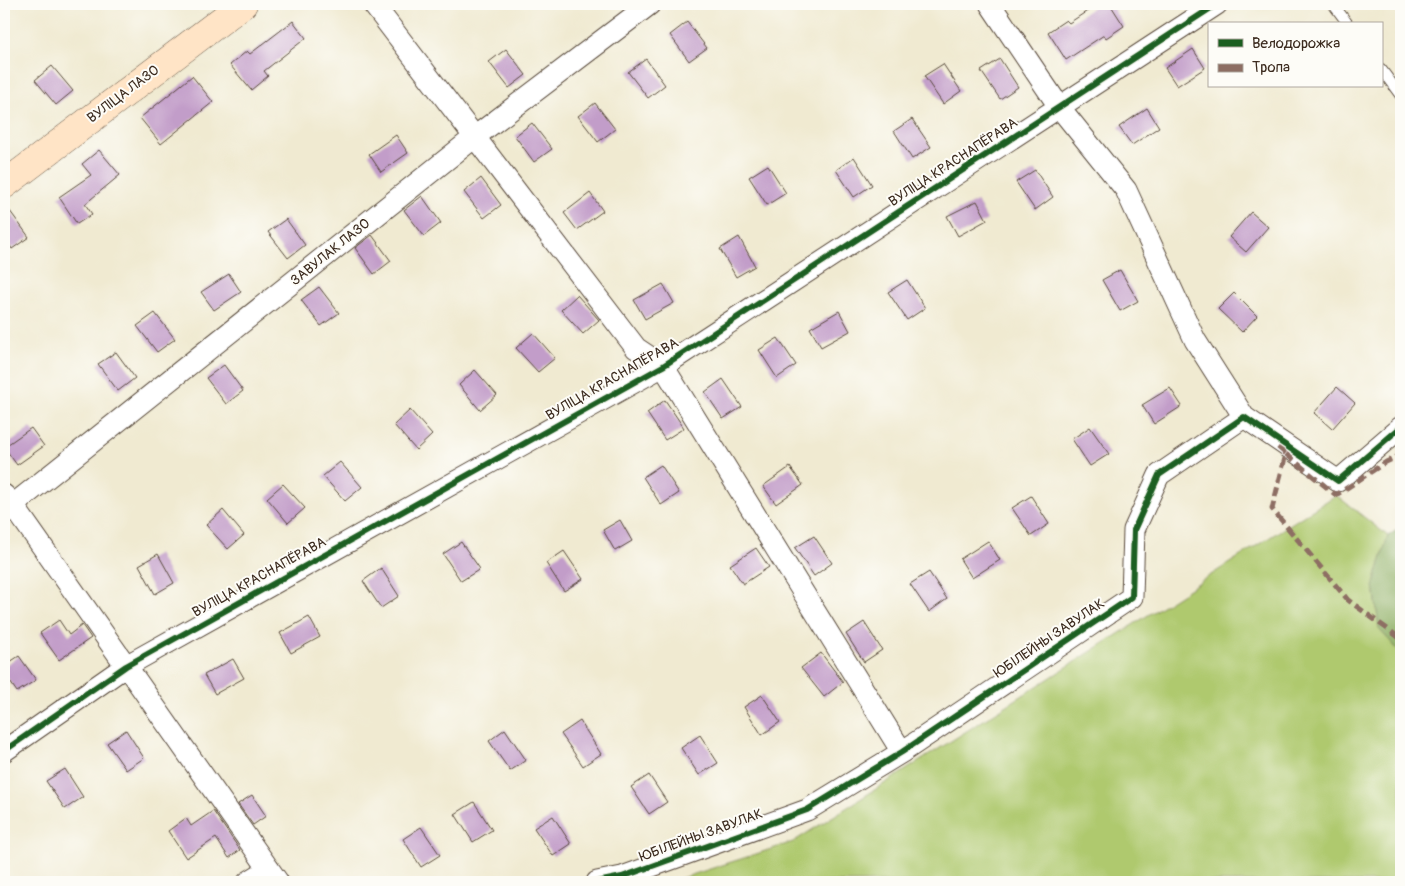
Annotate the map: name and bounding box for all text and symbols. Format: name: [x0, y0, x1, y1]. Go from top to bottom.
legend: [1208, 22, 1382, 88]
text: Велодорожка: [1252, 34, 1340, 53]
text: Тропа: [1252, 58, 1290, 77]
street label: ВУЛІЦА ЛАЗО: [84, 61, 162, 127]
street label: ВУЛІЦА КРАСНАПЁРАВА: [885, 114, 1021, 210]
street label: ЗАВУЛАК ЛАЗО: [287, 215, 373, 289]
street label: ВУЛІЦА КРАСНАПЁРАВА: [543, 334, 681, 424]
street label: ВУЛІЦА КРАСНАПЁРАВА: [189, 533, 329, 621]
street label: ЮБІЛЕЙНЫ ЗАВУЛАК: [990, 595, 1108, 681]
street label: ЮБІЛЕЙНЫ ЗАВУЛАК: [637, 805, 765, 865]

